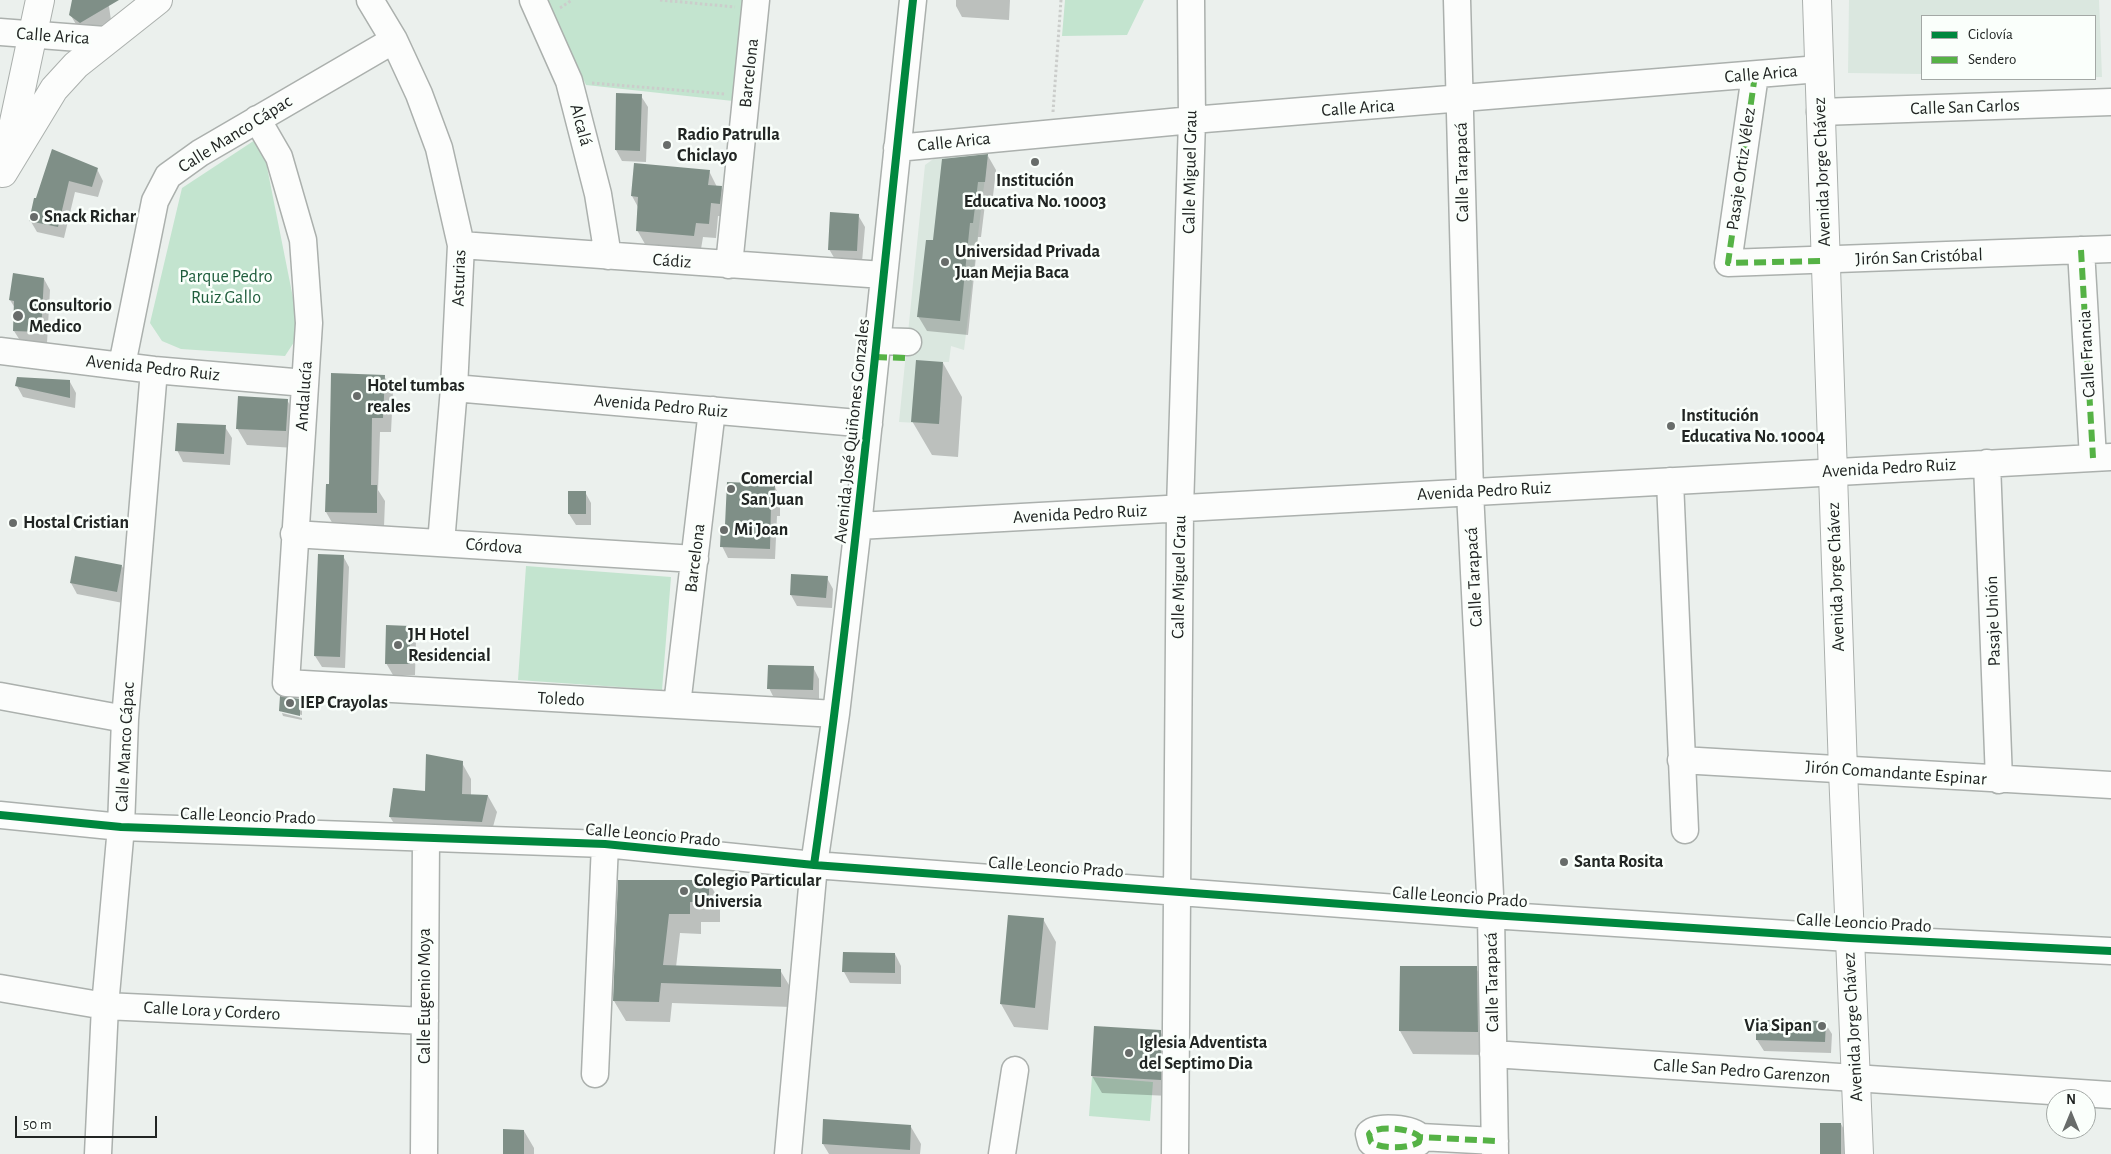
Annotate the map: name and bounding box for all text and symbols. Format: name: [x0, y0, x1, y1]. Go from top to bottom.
legend: [1921, 15, 2096, 80]
street label: Calle Arica: [16, 23, 90, 49]
text: Ciclovía: [1968, 27, 2013, 42]
street label: Barcelona: [735, 37, 763, 109]
text: Sendero: [1968, 52, 2016, 67]
street label: Calle Arica: [1724, 60, 1798, 88]
street label: Calle Manco Cápac: [174, 90, 296, 178]
street label: Calle San Carlos: [1910, 94, 2020, 120]
street label: Calle Arica: [1321, 95, 1395, 121]
street label: Avenida Jorge Chávez: [1809, 97, 1835, 247]
street label: Alcalá: [565, 102, 597, 148]
street label: Pasaje Ortiz Vélez: [1722, 106, 1760, 232]
street label: Calle Miguel Grau: [1178, 110, 1202, 234]
street label: Calle Tarapacá: [1450, 122, 1474, 222]
place label: Radio Patrulla Chiclayo: [677, 124, 780, 166]
street label: Calle Arica: [916, 127, 992, 157]
marker: Radio Patrulla Chiclayo: [661, 139, 673, 151]
marker: Institución Educativa No. 10003: [1029, 156, 1041, 168]
place label: Institución Educativa No. 10003: [964, 170, 1106, 212]
place label: Snack Richar: [44, 206, 136, 228]
marker: Snack Richar: [28, 211, 40, 223]
place label: Universidad Privada Juan Mejia Baca: [955, 241, 1100, 284]
street label: Jirón San Cristóbal: [1855, 244, 1983, 270]
street label: Asturias: [447, 249, 471, 307]
street label: Cádiz: [652, 249, 692, 273]
marker: Universidad Privada Juan Mejia Baca: [939, 256, 951, 268]
park label: Parque Pedro Ruiz Gallo: [179, 266, 273, 308]
place label: Consultorio Medico: [29, 295, 112, 338]
marker: Consultorio Medico: [11, 309, 25, 323]
street label: Calle Francia: [2074, 310, 2100, 398]
street label: Avenida José Quiñones Gonzales: [829, 318, 875, 544]
street label: Avenida Pedro Ruiz: [85, 350, 221, 386]
street label: Andalucía: [291, 360, 317, 432]
place label: Hotel tumbas reales: [367, 375, 465, 418]
street label: Avenida Pedro Ruiz: [593, 389, 729, 423]
marker: Hotel tumbas reales: [351, 390, 363, 402]
place label: Institución Educativa No. 10004: [1681, 405, 1825, 448]
marker: Institución Educativa No. 10004: [1665, 420, 1677, 432]
street label: Avenida Pedro Ruiz: [1821, 454, 1957, 482]
place label: Comercial San Juan: [741, 468, 813, 510]
street label: Avenida Pedro Ruiz: [1416, 477, 1552, 505]
marker: Comercial San Juan: [725, 483, 737, 495]
street label: Avenida Pedro Ruiz: [1012, 500, 1148, 528]
street label: Avenida Jorge Chávez: [1823, 502, 1849, 652]
place label: Hostal Cristian: [23, 512, 129, 534]
street label: Calle Miguel Grau: [1167, 515, 1191, 639]
marker: Hostal Cristian: [7, 517, 19, 529]
place label: Mi Joan: [734, 519, 788, 541]
street label: Barcelona: [680, 522, 710, 594]
marker: Mi Joan: [718, 524, 730, 536]
street label: Calle Tarapacá: [1461, 526, 1487, 628]
street label: Córdova: [465, 533, 523, 559]
street label: Pasaje Unión: [1981, 575, 2005, 667]
place label: JH Hotel Residencial: [408, 624, 491, 666]
marker: JH Hotel Residencial: [392, 639, 404, 651]
street label: Calle Manco Cápac: [111, 681, 139, 813]
street label: Toledo: [537, 687, 585, 711]
place label: IEP Crayolas: [300, 692, 388, 714]
marker: IEP Crayolas: [284, 697, 296, 709]
street label: Jirón Comandante Espinar: [1805, 756, 1987, 790]
street label: Calle Leoncio Prado: [180, 803, 316, 829]
street label: Calle Leoncio Prado: [585, 818, 721, 852]
street label: Calle Leoncio Prado: [988, 851, 1124, 883]
place label: Santa Rosita: [1574, 851, 1663, 873]
marker: Santa Rosita: [1558, 856, 1570, 868]
place label: Colegio Particular Universia: [694, 870, 821, 912]
street label: Calle Leoncio Prado: [1392, 881, 1528, 913]
marker: Colegio Particular Universia: [678, 885, 690, 897]
street label: Calle Leoncio Prado: [1796, 909, 1932, 937]
street label: Calle Eugenio Moya: [414, 928, 436, 1064]
street label: Calle Tarapacá: [1480, 932, 1504, 1032]
street label: Avenida Jorge Chávez: [1838, 952, 1868, 1102]
street label: Calle Lora y Cordero: [143, 997, 281, 1025]
place label: Via Sipan: [1744, 1015, 1812, 1037]
marker: Via Sipan: [1816, 1020, 1828, 1032]
place label: Iglesia Adventista del Septimo Dia: [1139, 1032, 1267, 1074]
marker: Iglesia Adventista del Septimo Dia: [1123, 1047, 1135, 1059]
street label: Calle San Pedro Garenzon: [1653, 1054, 1831, 1088]
north arrow: [2046, 1089, 2096, 1139]
text: N: [2066, 1093, 2076, 1107]
scale bar: [18, 1106, 160, 1138]
text: 50 m: [23, 1117, 52, 1132]

